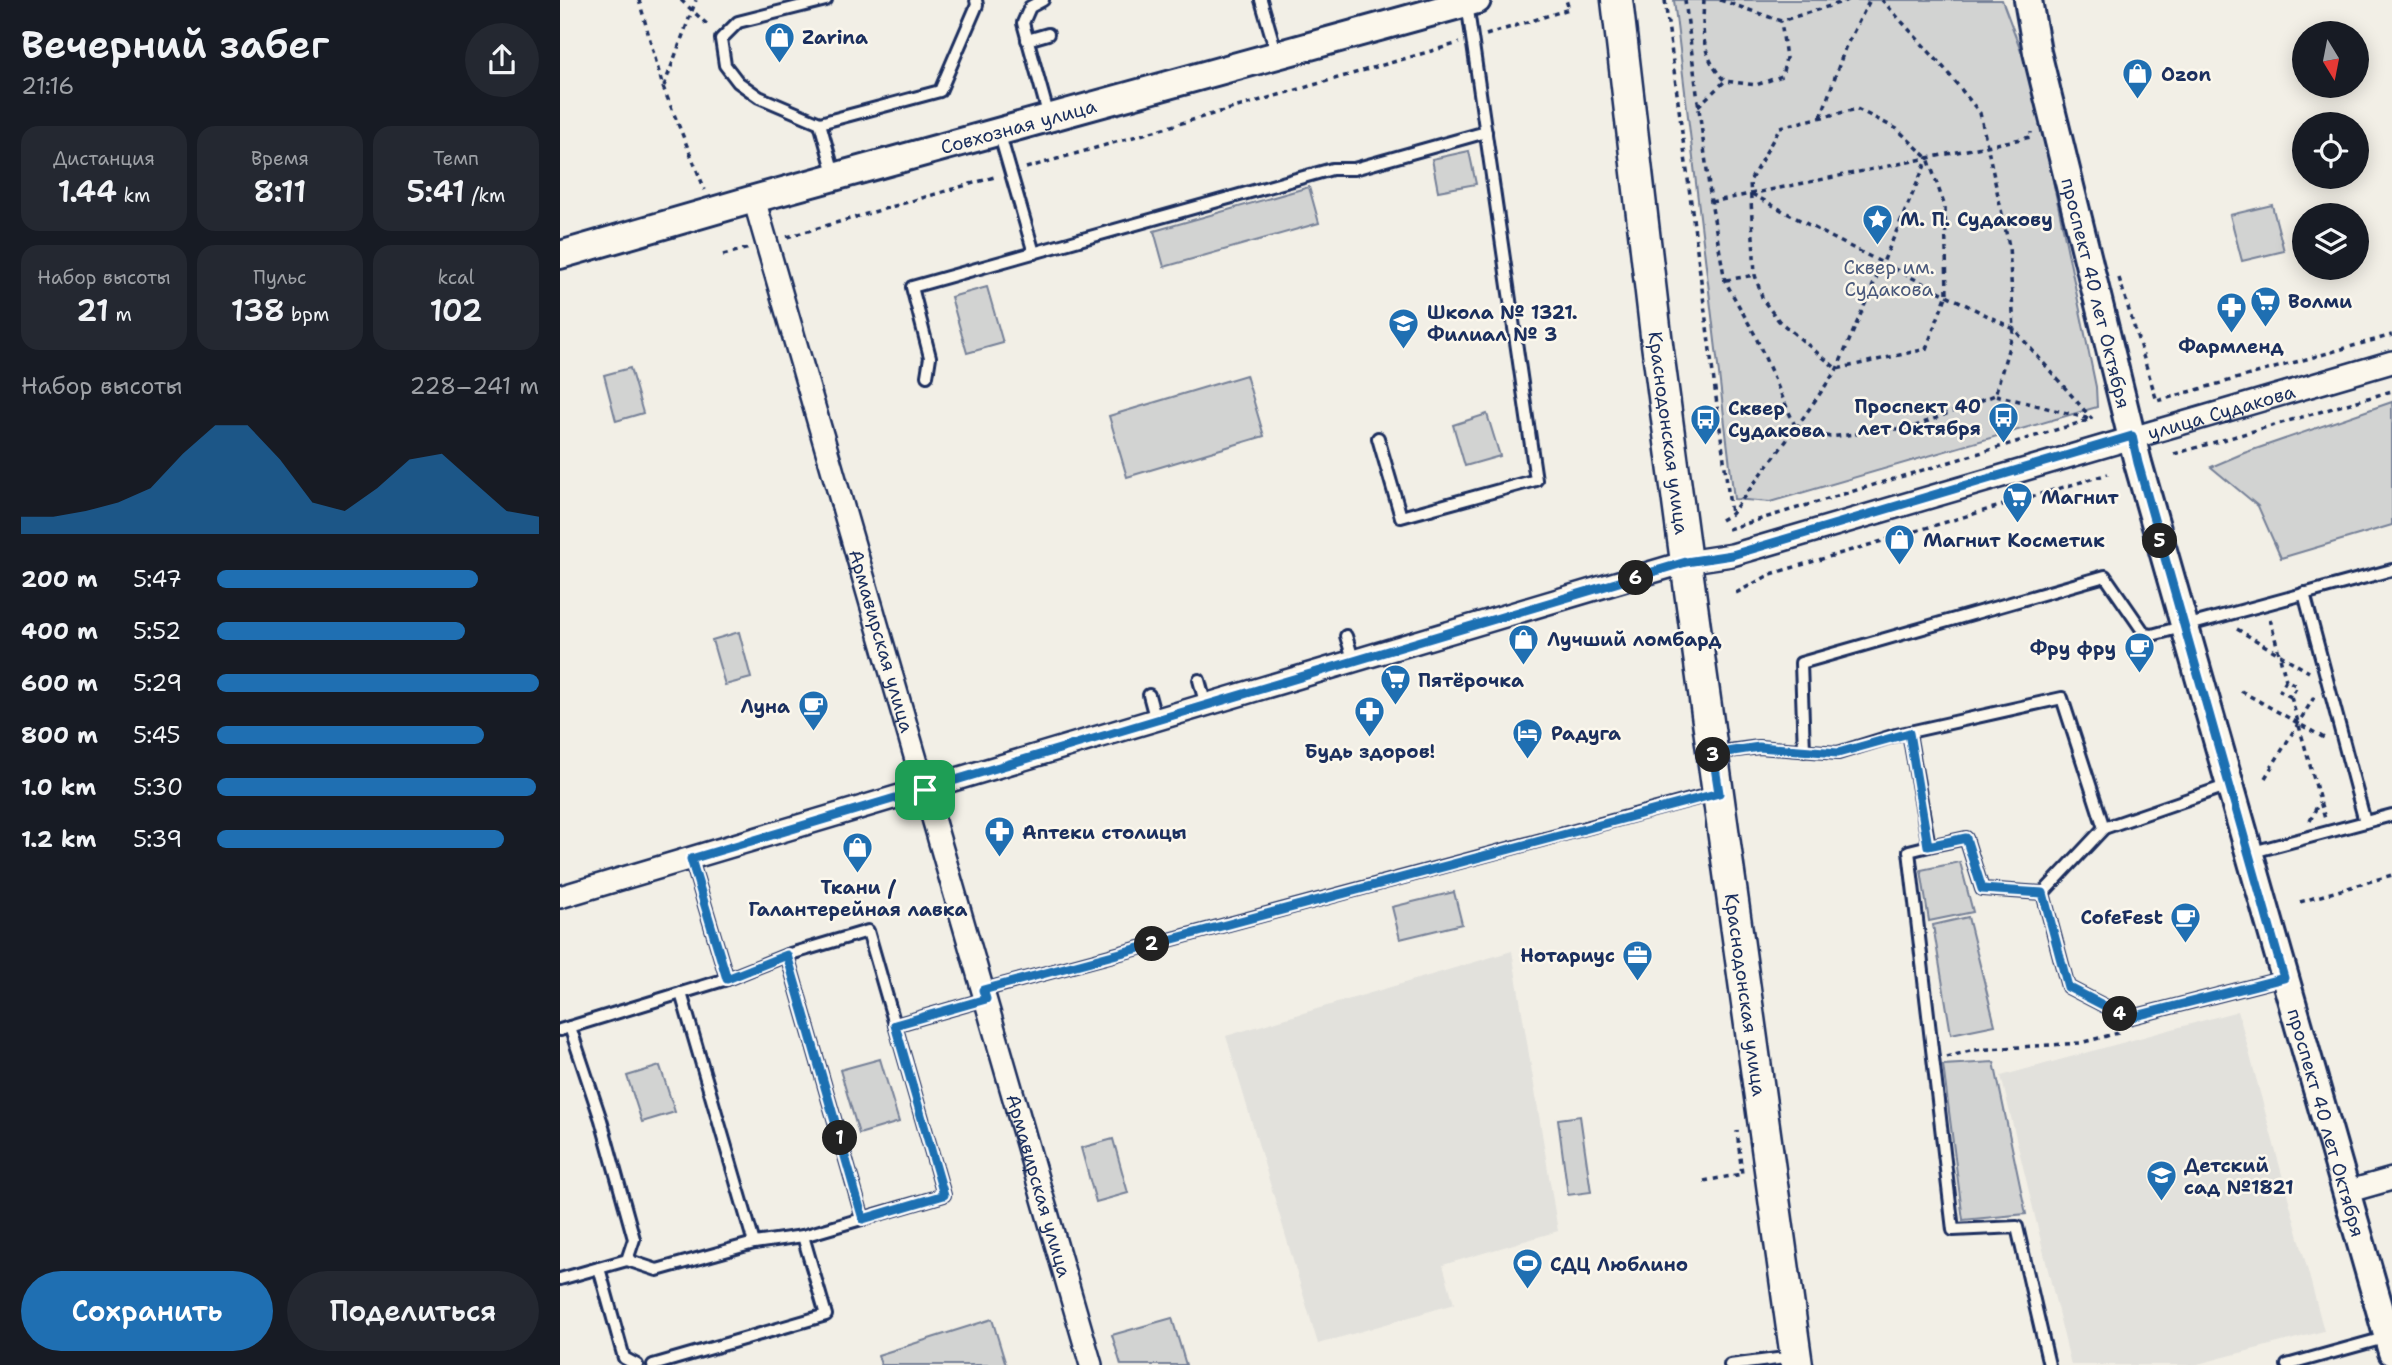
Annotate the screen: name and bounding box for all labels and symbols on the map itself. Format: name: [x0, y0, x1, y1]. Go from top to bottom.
shop icon: Zarina: [762, 20, 796, 64]
north arrow: [2292, 21, 2370, 98]
place label: Zarina: [802, 25, 868, 50]
shop icon: Ozon: [2121, 57, 2155, 101]
place label: Ozon: [2161, 62, 2211, 87]
street label: Совхозная улица: [938, 93, 1099, 160]
street label: проспект 40 лет Октября: [2055, 175, 2136, 411]
place icon: М. П. Судакову: [1860, 202, 1894, 246]
place label: М. П. Судакову: [1900, 207, 2053, 232]
park label: Сквер им. Судакова: [1843, 255, 1935, 302]
supermarket icon: Волми: [2248, 284, 2282, 328]
place label: Волми: [2288, 289, 2352, 314]
pharmacy icon: Фармленд: [2214, 290, 2248, 334]
place label: Школа № 1321. Филиал № 3: [1427, 300, 1578, 347]
school or university icon: Школа № 1321. Филиал № 3: [1387, 306, 1421, 350]
street label: Краснодонская улица: [1643, 330, 1694, 536]
place label: Фармленд: [2178, 334, 2285, 359]
street label: улица Судакова: [2145, 379, 2298, 446]
place label: Проспект 40 лет Октября: [1855, 394, 1981, 441]
place label: Сквер Судакова: [1728, 396, 1825, 443]
bus stop icon: Проспект 40 лет Октября: [1987, 400, 2021, 444]
bus stop icon: Сквер Судакова: [1688, 402, 1722, 446]
supermarket icon: Магнит: [2001, 480, 2035, 524]
place label: Магнит: [2041, 485, 2119, 510]
shop icon: Магнит Косметик: [1883, 523, 1917, 567]
pin: 5: [2142, 524, 2178, 558]
place label: Магнит Косметик: [1923, 528, 2105, 553]
street label: Армавирская улица: [843, 547, 920, 736]
pin: 6: [1618, 560, 1654, 596]
shop icon: Лучший ломбард: [1507, 622, 1541, 666]
place label: Лучший ломбард: [1547, 627, 1722, 652]
cafe icon: Фру фру: [2122, 631, 2156, 675]
place label: Фру фру: [2030, 636, 2116, 661]
supermarket icon: Пятёрочка: [1378, 663, 1412, 707]
place label: Пятёрочка: [1418, 668, 1524, 693]
cafe icon: Луна: [796, 689, 830, 733]
place label: Луна: [740, 694, 790, 719]
pharmacy icon: Будь здоров!: [1353, 695, 1387, 739]
hotel icon: Радуга: [1511, 716, 1545, 760]
place label: Радуга: [1551, 721, 1621, 746]
pin: 3: [1696, 738, 1730, 772]
place label: Будь здоров!: [1305, 739, 1435, 764]
pin: [895, 760, 955, 820]
pharmacy icon: Аптеки столицы: [982, 815, 1016, 859]
place label: Аптеки столицы: [1022, 820, 1187, 845]
shop icon: Ткани / Галантерейная лавка: [841, 831, 875, 875]
place label: Ткани / Галантерейная лавка: [748, 875, 968, 922]
street label: Краснодонская улица: [1719, 892, 1772, 1098]
cafe icon: CofeFest: [2169, 900, 2203, 944]
place label: CofeFest: [2080, 905, 2163, 930]
pin: 2: [1134, 926, 1170, 962]
office icon: Нотариус: [1621, 938, 1655, 982]
place label: Нотариус: [1520, 943, 1615, 968]
pin: 4: [2102, 996, 2138, 1032]
street label: проспект 40 лет Октября: [2281, 1006, 2370, 1240]
street label: Армавирская улица: [1000, 1091, 1077, 1280]
pin: 1: [822, 1120, 858, 1156]
place label: Детский сад №1821: [2184, 1153, 2294, 1200]
school or university icon: Детский сад №1821: [2144, 1159, 2178, 1203]
sports icon: СДЦ Люблино: [1510, 1247, 1544, 1291]
place label: СДЦ Люблино: [1550, 1252, 1688, 1277]

